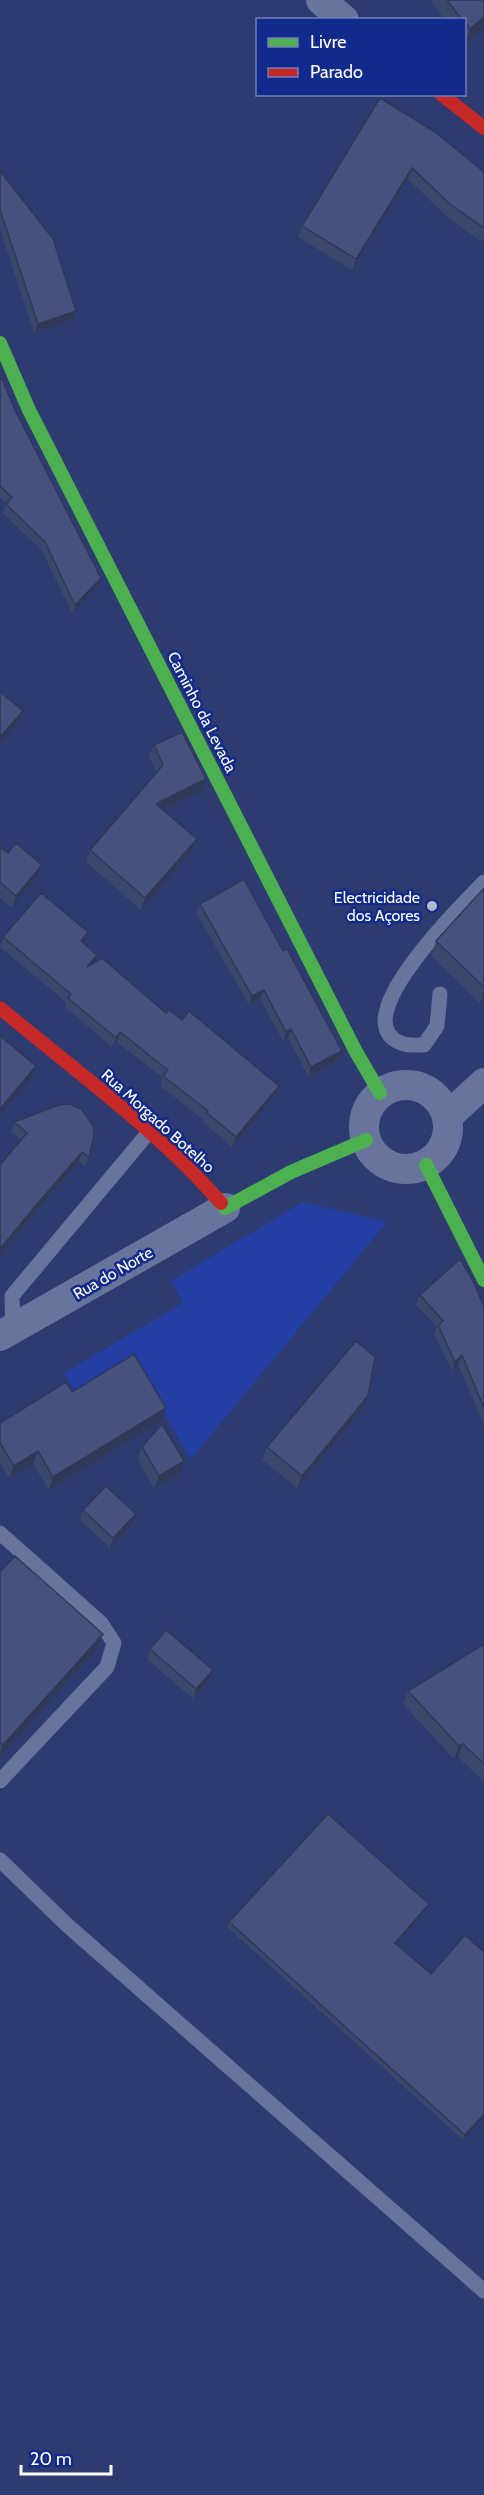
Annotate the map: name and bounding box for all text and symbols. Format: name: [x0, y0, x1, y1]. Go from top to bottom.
legend: [256, 18, 466, 96]
text: Livre: [310, 31, 346, 53]
text: Parado: [310, 61, 363, 83]
street label: Caminho da Levada: [163, 648, 241, 776]
place label: Electricidade dos Açores: [334, 888, 420, 925]
marker: Electricidade dos Açores: [425, 899, 439, 913]
street label: Rua Morgado Botelho: [98, 1065, 219, 1177]
street label: Rua do Norte: [70, 1243, 156, 1303]
scale bar: [21, 2438, 111, 2476]
text: 20 m: [30, 2448, 72, 2470]

